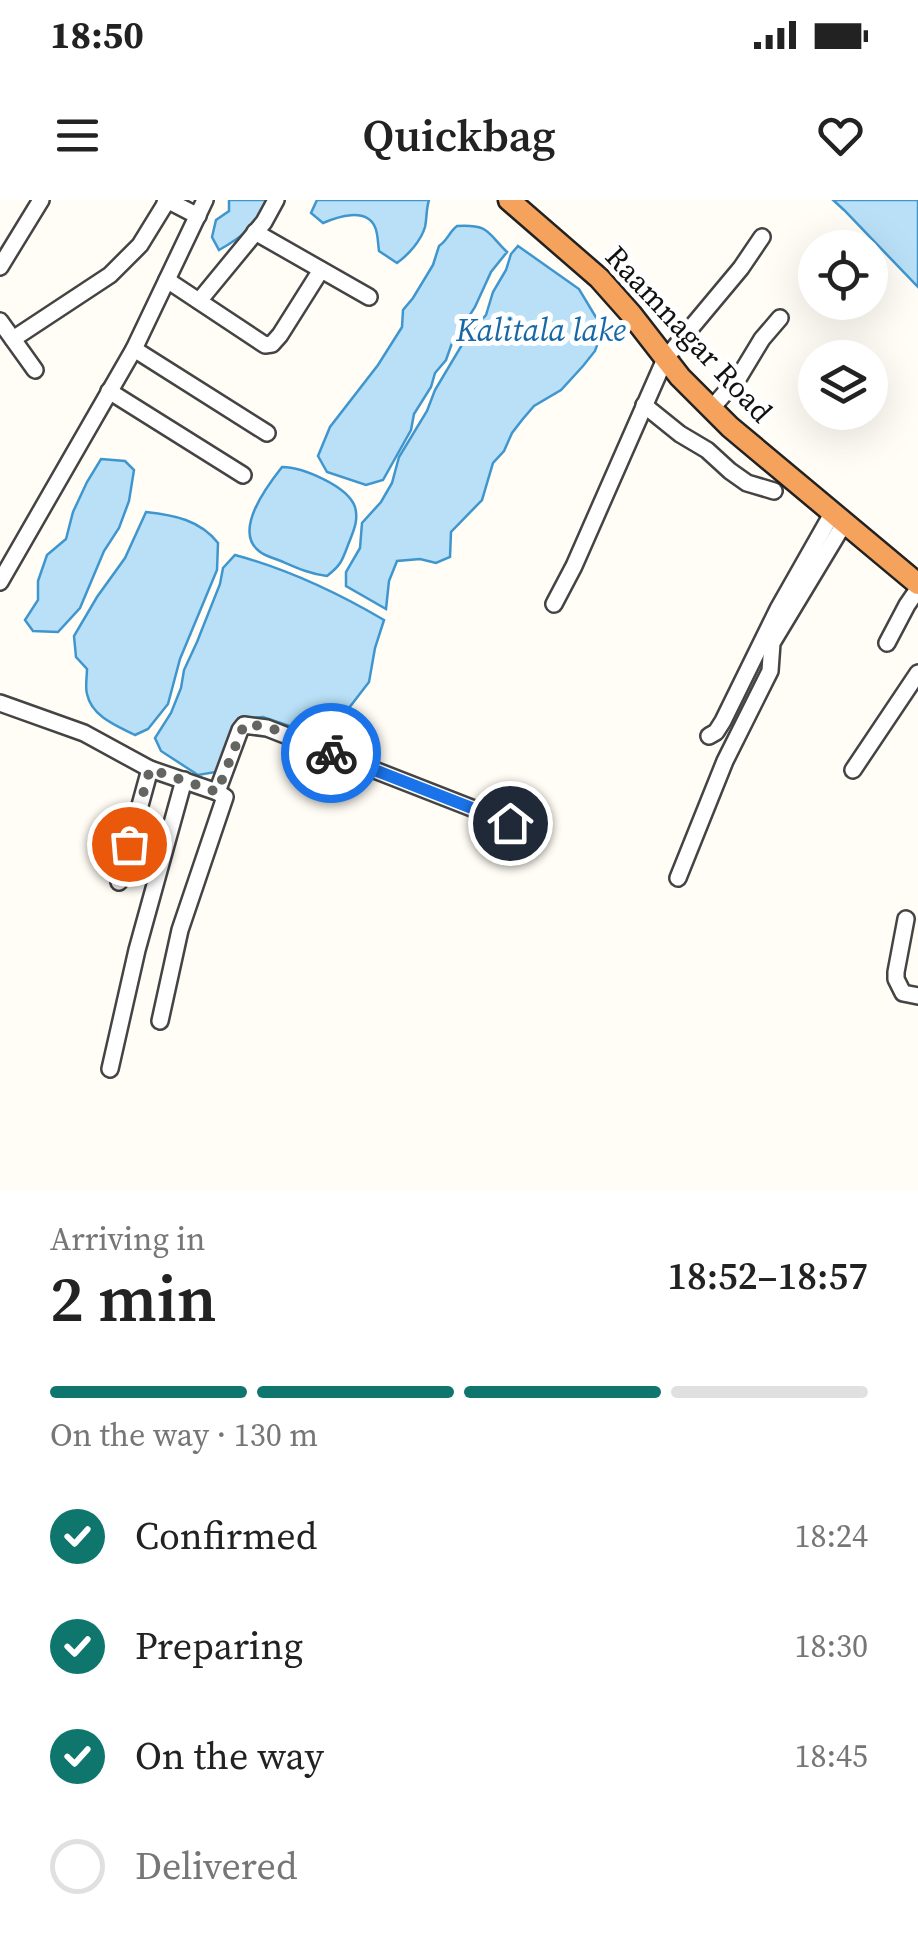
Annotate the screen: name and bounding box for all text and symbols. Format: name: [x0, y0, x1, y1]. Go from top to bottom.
text: 18:50: [50, 9, 144, 61]
text: Quickbag: [362, 104, 556, 166]
icon: menu: [50, 108, 105, 163]
icon: heart: [813, 108, 868, 163]
map controls: [798, 230, 888, 430]
button: locate: [798, 230, 888, 320]
street label: Raamnagar Road: [596, 237, 782, 431]
water label: Kalitala lake: [455, 308, 626, 352]
button: layers: [798, 340, 888, 430]
courier: [281, 703, 381, 803]
icon: bike: [304, 726, 359, 781]
pin: [468, 781, 553, 866]
icon: home: [483, 796, 538, 851]
pin: [87, 802, 172, 887]
icon: bag: [102, 817, 157, 872]
text: Arriving in: [50, 1217, 205, 1261]
text: 18:52–18:57: [667, 1250, 868, 1302]
text: 2 min: [50, 1254, 217, 1343]
text: On the way · 130 m: [50, 1413, 318, 1457]
icon: check: [50, 1509, 105, 1564]
text: Confirmed: [135, 1510, 317, 1562]
text: 18:24: [794, 1514, 868, 1558]
icon: check: [50, 1619, 105, 1674]
text: Preparing: [135, 1620, 303, 1672]
text: 18:30: [794, 1624, 868, 1668]
icon: check: [50, 1729, 105, 1784]
text: On the way: [135, 1730, 324, 1782]
text: 18:45: [794, 1734, 868, 1778]
text: Delivered: [135, 1840, 298, 1892]

